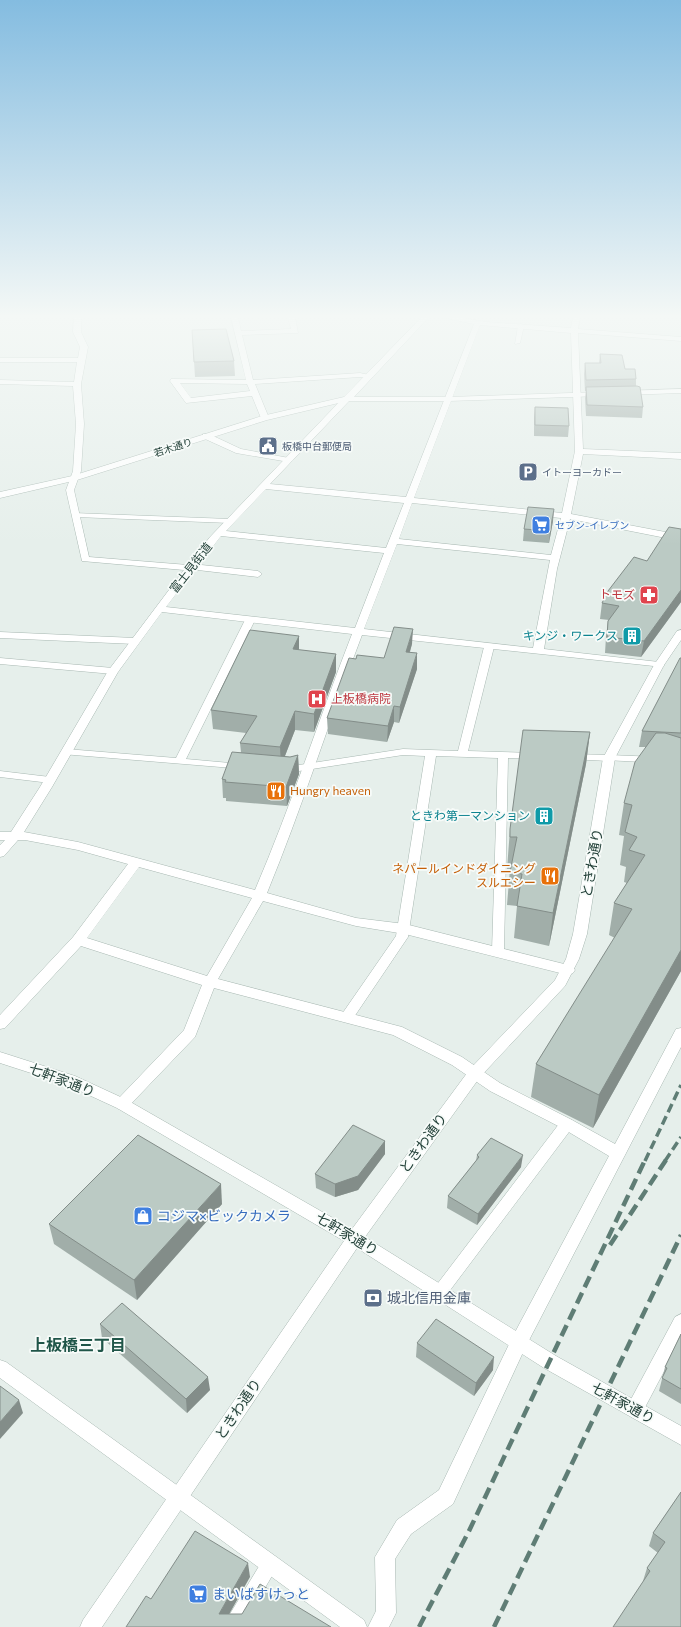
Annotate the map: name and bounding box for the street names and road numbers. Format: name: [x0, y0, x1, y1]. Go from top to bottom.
street label: 若木通り: [152, 435, 194, 459]
street label: 富士見街道: [166, 539, 214, 595]
street label: ときわ通り: [577, 827, 606, 899]
street label: 七軒家通り: [26, 1059, 98, 1100]
street label: ときわ通り: [395, 1109, 450, 1176]
street label: 七軒家通り: [313, 1208, 382, 1259]
street label: ときわ通り: [211, 1375, 264, 1442]
street label: 七軒家通り: [589, 1378, 658, 1427]

